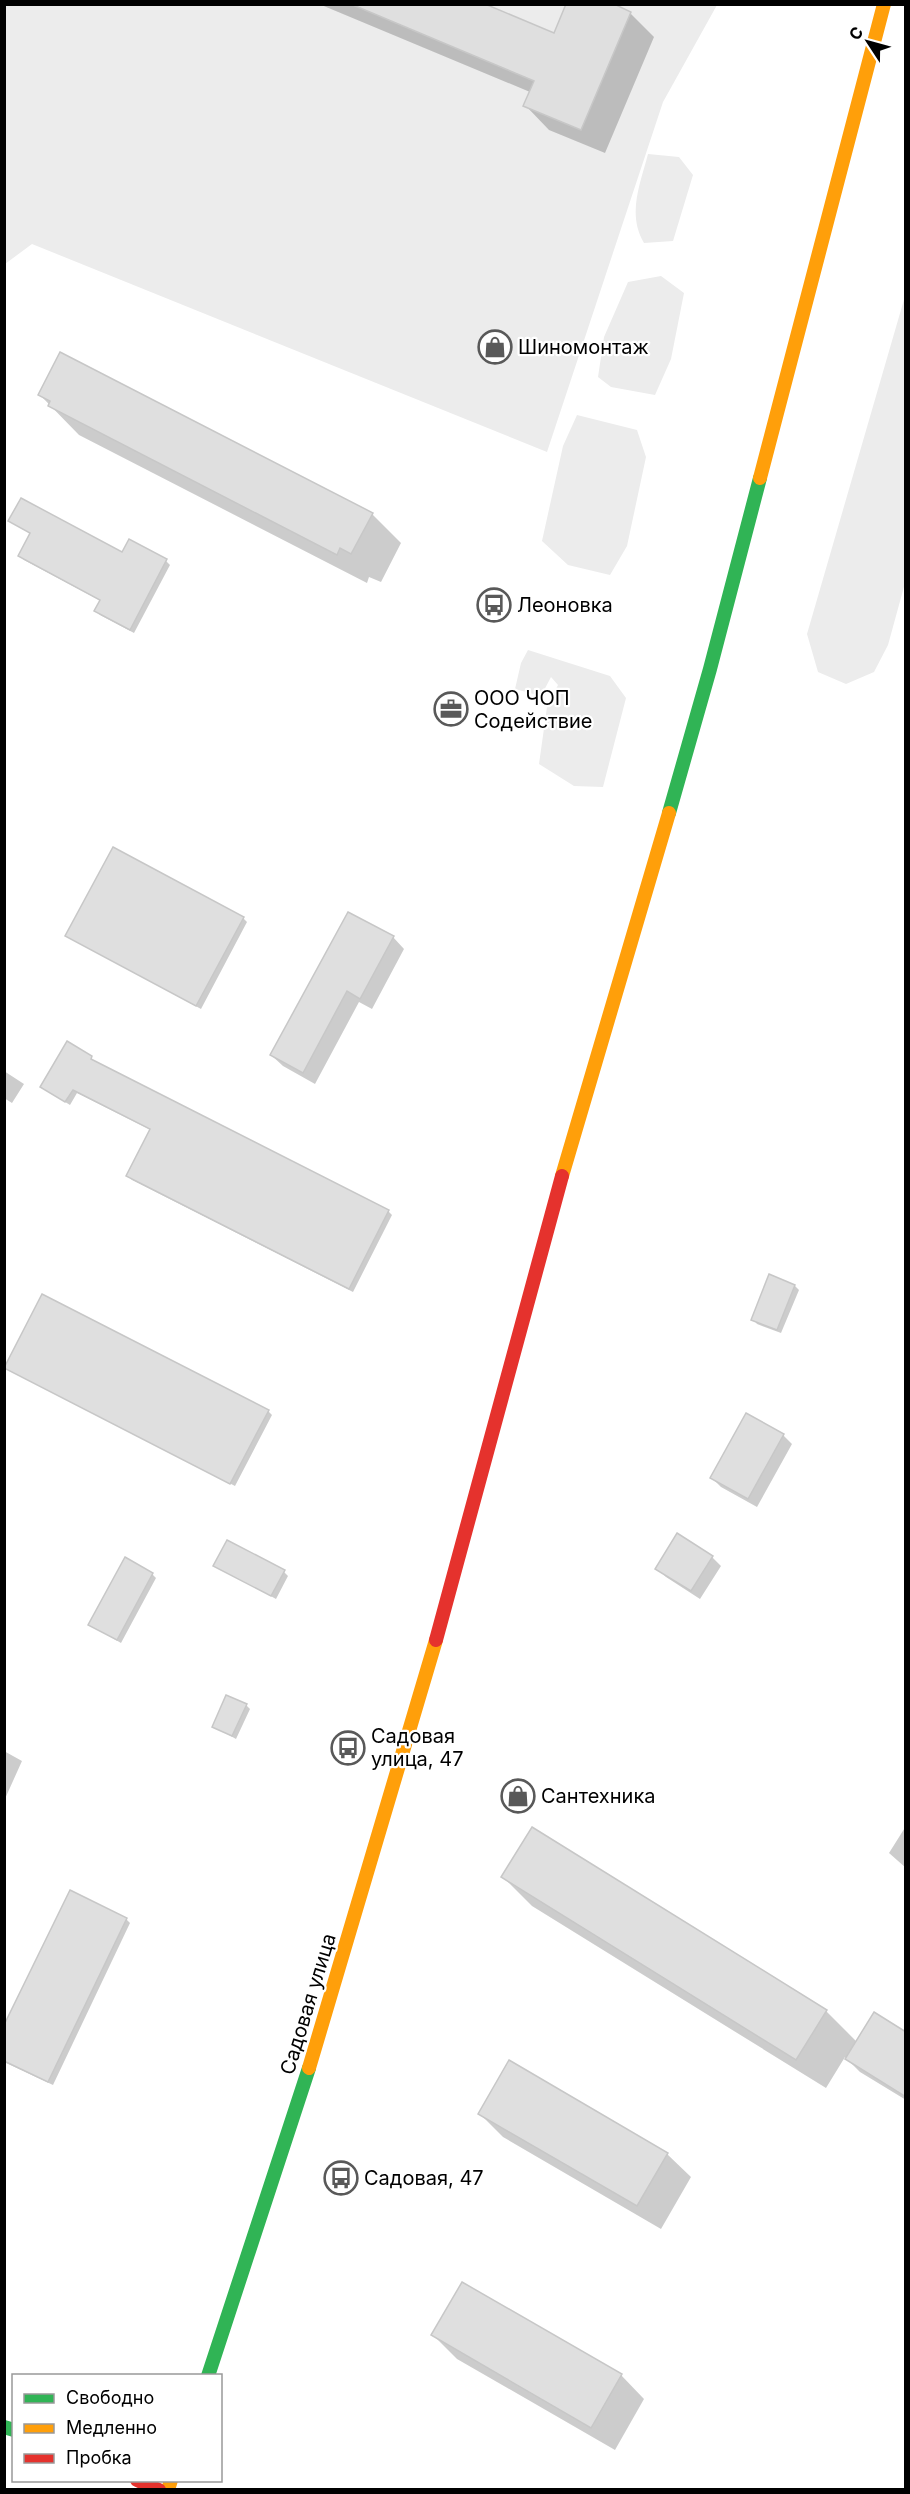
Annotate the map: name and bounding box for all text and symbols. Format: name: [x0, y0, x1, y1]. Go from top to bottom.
north arrow: [838, 12, 898, 72]
text: С: [844, 22, 868, 44]
shop icon: Шиномонтаж: [477, 329, 513, 365]
place label: Шиномонтаж: [518, 335, 649, 359]
bus stop icon: Леоновка: [476, 587, 512, 623]
place label: Леоновка: [517, 593, 613, 617]
place label: ООО ЧОП Содействие: [474, 686, 593, 733]
office icon: ООО ЧОП Содействие: [433, 691, 469, 727]
place label: Садовая улица, 47: [371, 1724, 463, 1771]
bus stop icon: Садовая улица, 47: [330, 1730, 366, 1766]
shop icon: Сантехника: [500, 1778, 536, 1814]
place label: Сантехника: [541, 1784, 656, 1808]
street label: Садовая улица: [275, 1930, 341, 2078]
bus stop icon: Садовая, 47: [323, 2160, 359, 2196]
place label: Садовая, 47: [364, 2166, 484, 2190]
legend: [12, 2374, 222, 2482]
text: Свободно: [66, 2387, 154, 2408]
text: Медленно: [66, 2417, 157, 2438]
text: Пробка: [66, 2447, 132, 2468]

